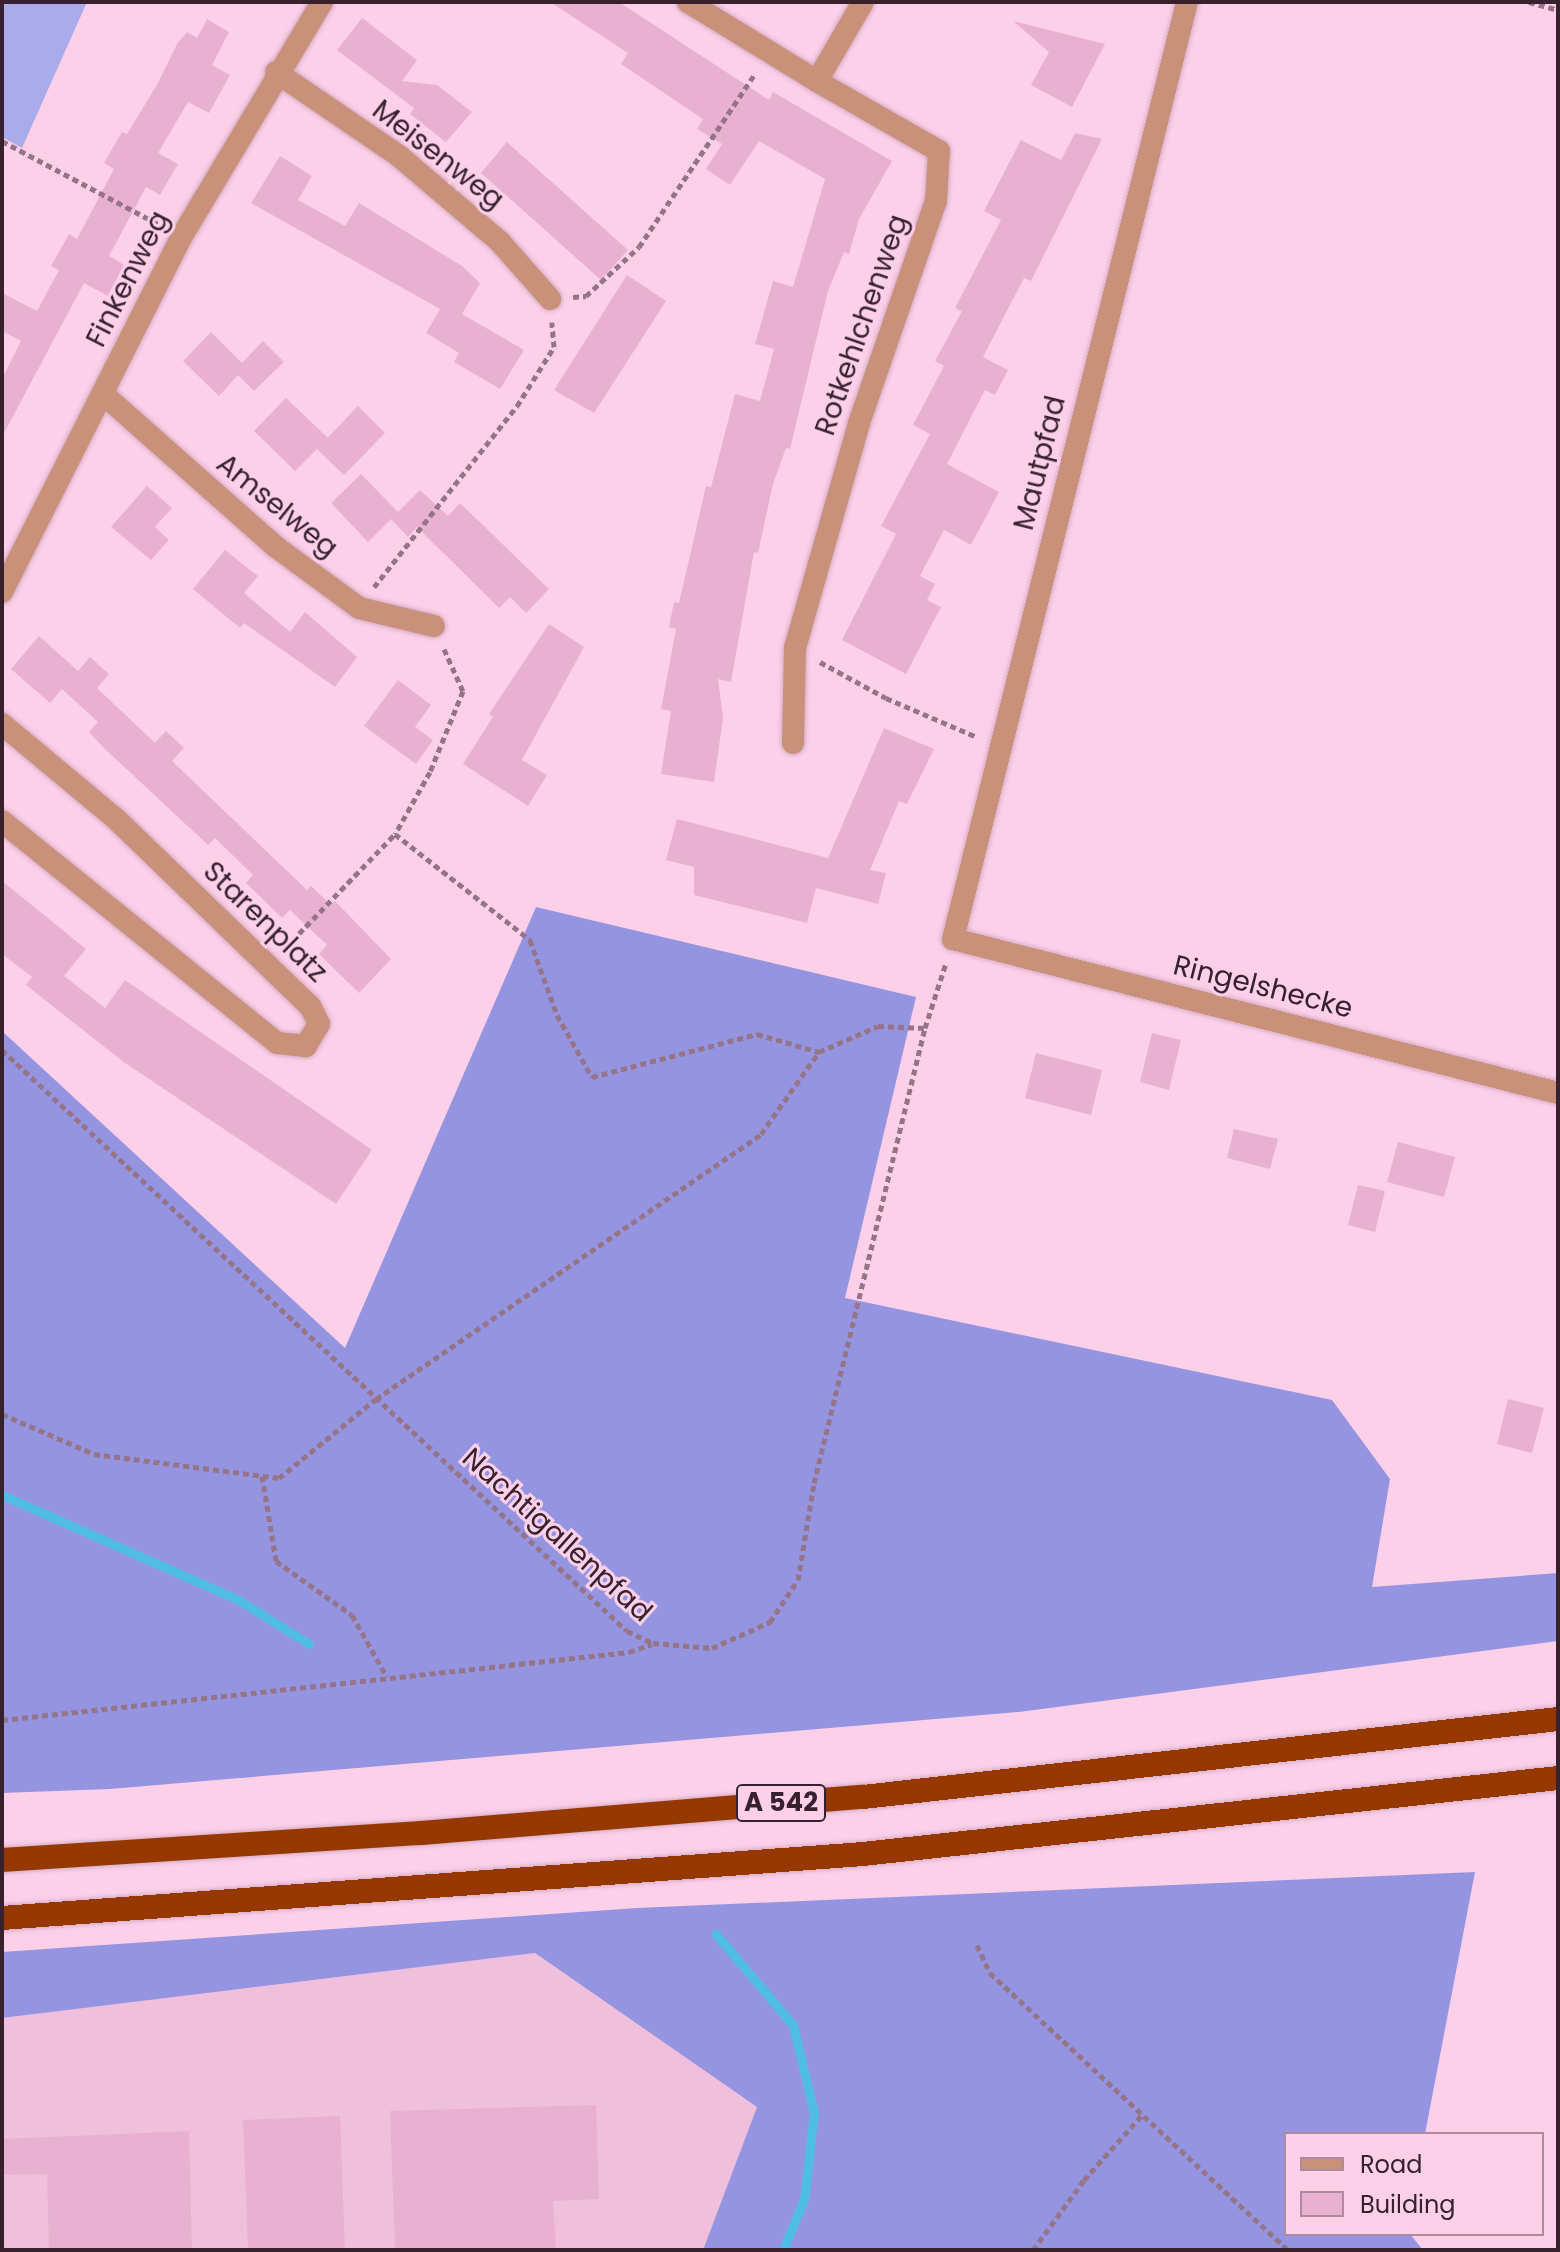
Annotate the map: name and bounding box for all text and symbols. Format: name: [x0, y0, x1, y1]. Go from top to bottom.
street label: Meisenweg: [366, 93, 510, 217]
street label: Finkenweg: [79, 205, 177, 353]
street label: Rotkehlchenweg: [808, 210, 916, 440]
street label: Mautpfad: [1007, 392, 1073, 534]
street label: Amselweg: [210, 447, 344, 565]
street label: Starenplatz: [196, 855, 334, 989]
street label: Ringelshecke: [1170, 948, 1356, 1026]
street label: Nachtigallenpfad: [455, 1441, 659, 1629]
road number: A 542: [735, 1781, 827, 1825]
legend: [1284, 2132, 1544, 2236]
text: Road: [1360, 2148, 1422, 2181]
text: Building: [1360, 2188, 1456, 2221]

